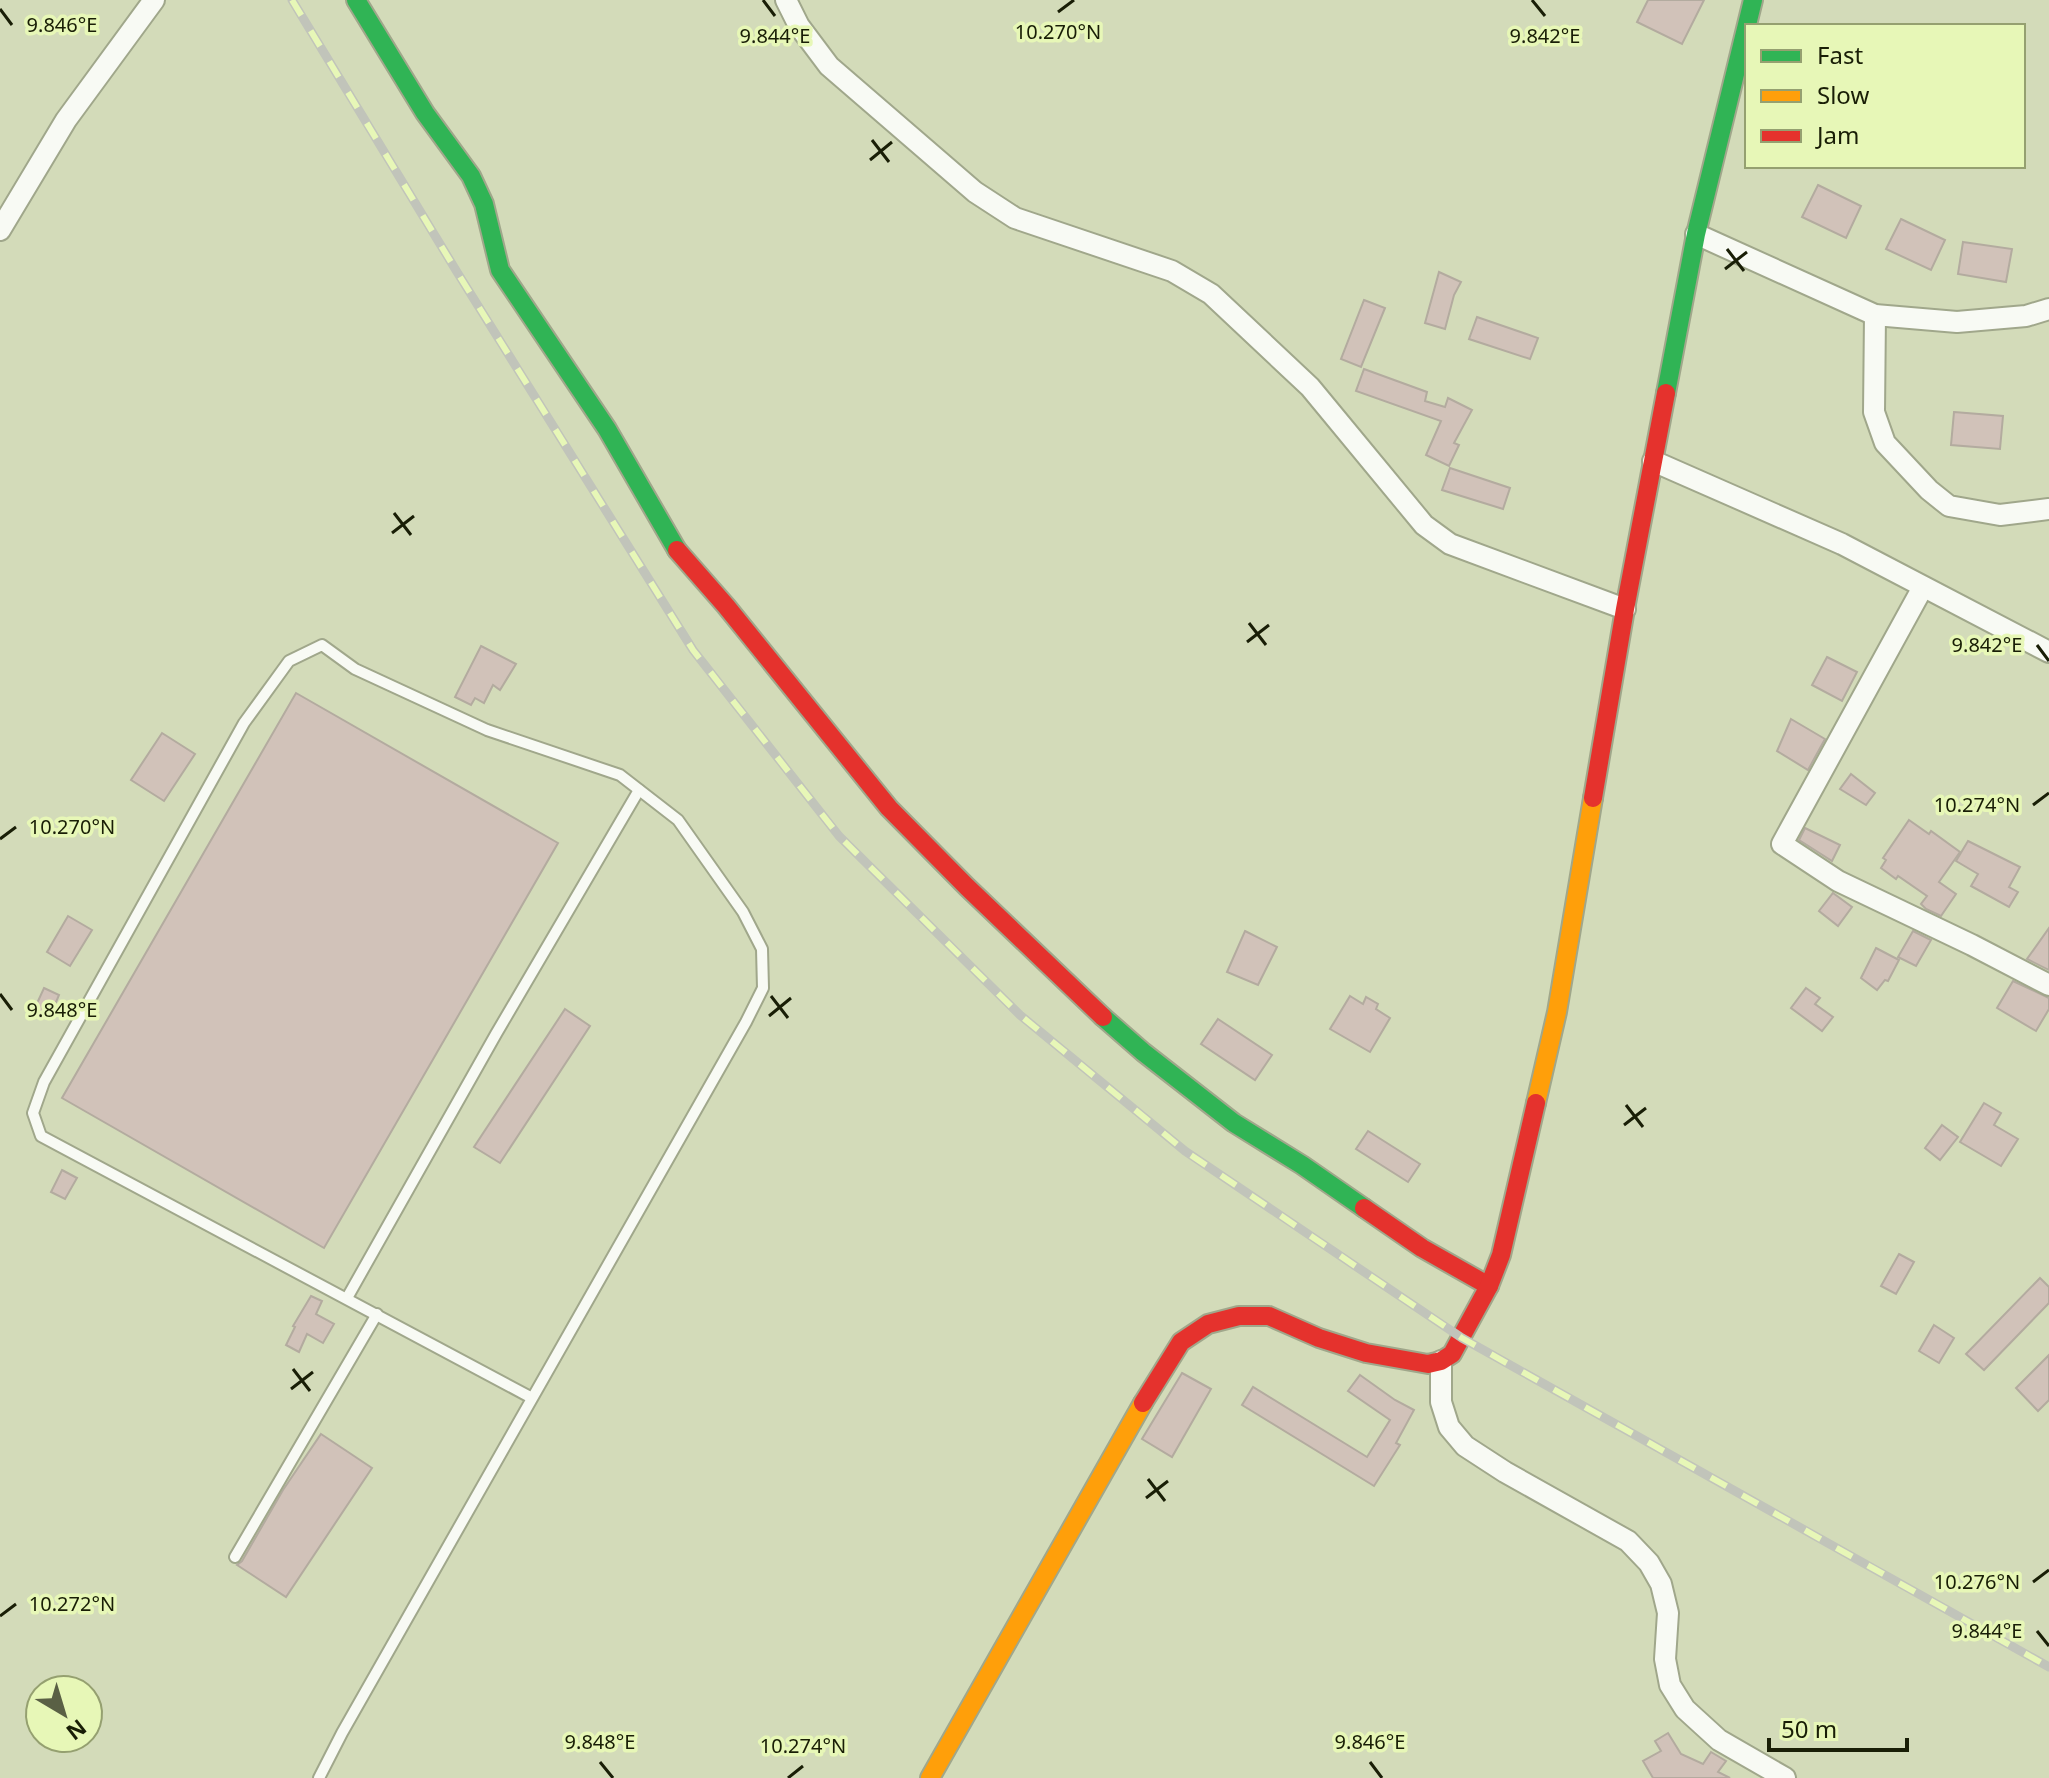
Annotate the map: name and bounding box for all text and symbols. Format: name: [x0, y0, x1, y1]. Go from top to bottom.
text: 9.846°E: [27, 11, 97, 38]
text: 10.270°N: [1015, 18, 1101, 45]
text: 9.844°E: [740, 22, 810, 49]
text: 9.842°E: [1510, 22, 1580, 49]
legend: [1745, 24, 2025, 168]
text: Fast: [1817, 38, 1863, 71]
text: Slow: [1817, 78, 1869, 111]
text: Jam: [1815, 118, 1859, 151]
text: 9.842°E: [1952, 631, 2022, 658]
text: 10.274°N: [1934, 791, 2020, 818]
text: 10.270°N: [29, 813, 115, 840]
text: 9.848°E: [27, 996, 97, 1023]
text: 10.276°N: [1934, 1568, 2020, 1595]
text: 10.272°N: [29, 1590, 115, 1617]
text: 9.844°E: [1952, 1617, 2022, 1644]
north arrow: [24, 1674, 104, 1754]
scale bar: [1769, 1702, 1907, 1752]
text: 50 m: [1781, 1712, 1837, 1745]
text: N: [61, 1713, 93, 1748]
text: 9.848°E: [565, 1728, 635, 1755]
text: 9.846°E: [1335, 1728, 1405, 1755]
text: 10.274°N: [760, 1732, 846, 1759]

